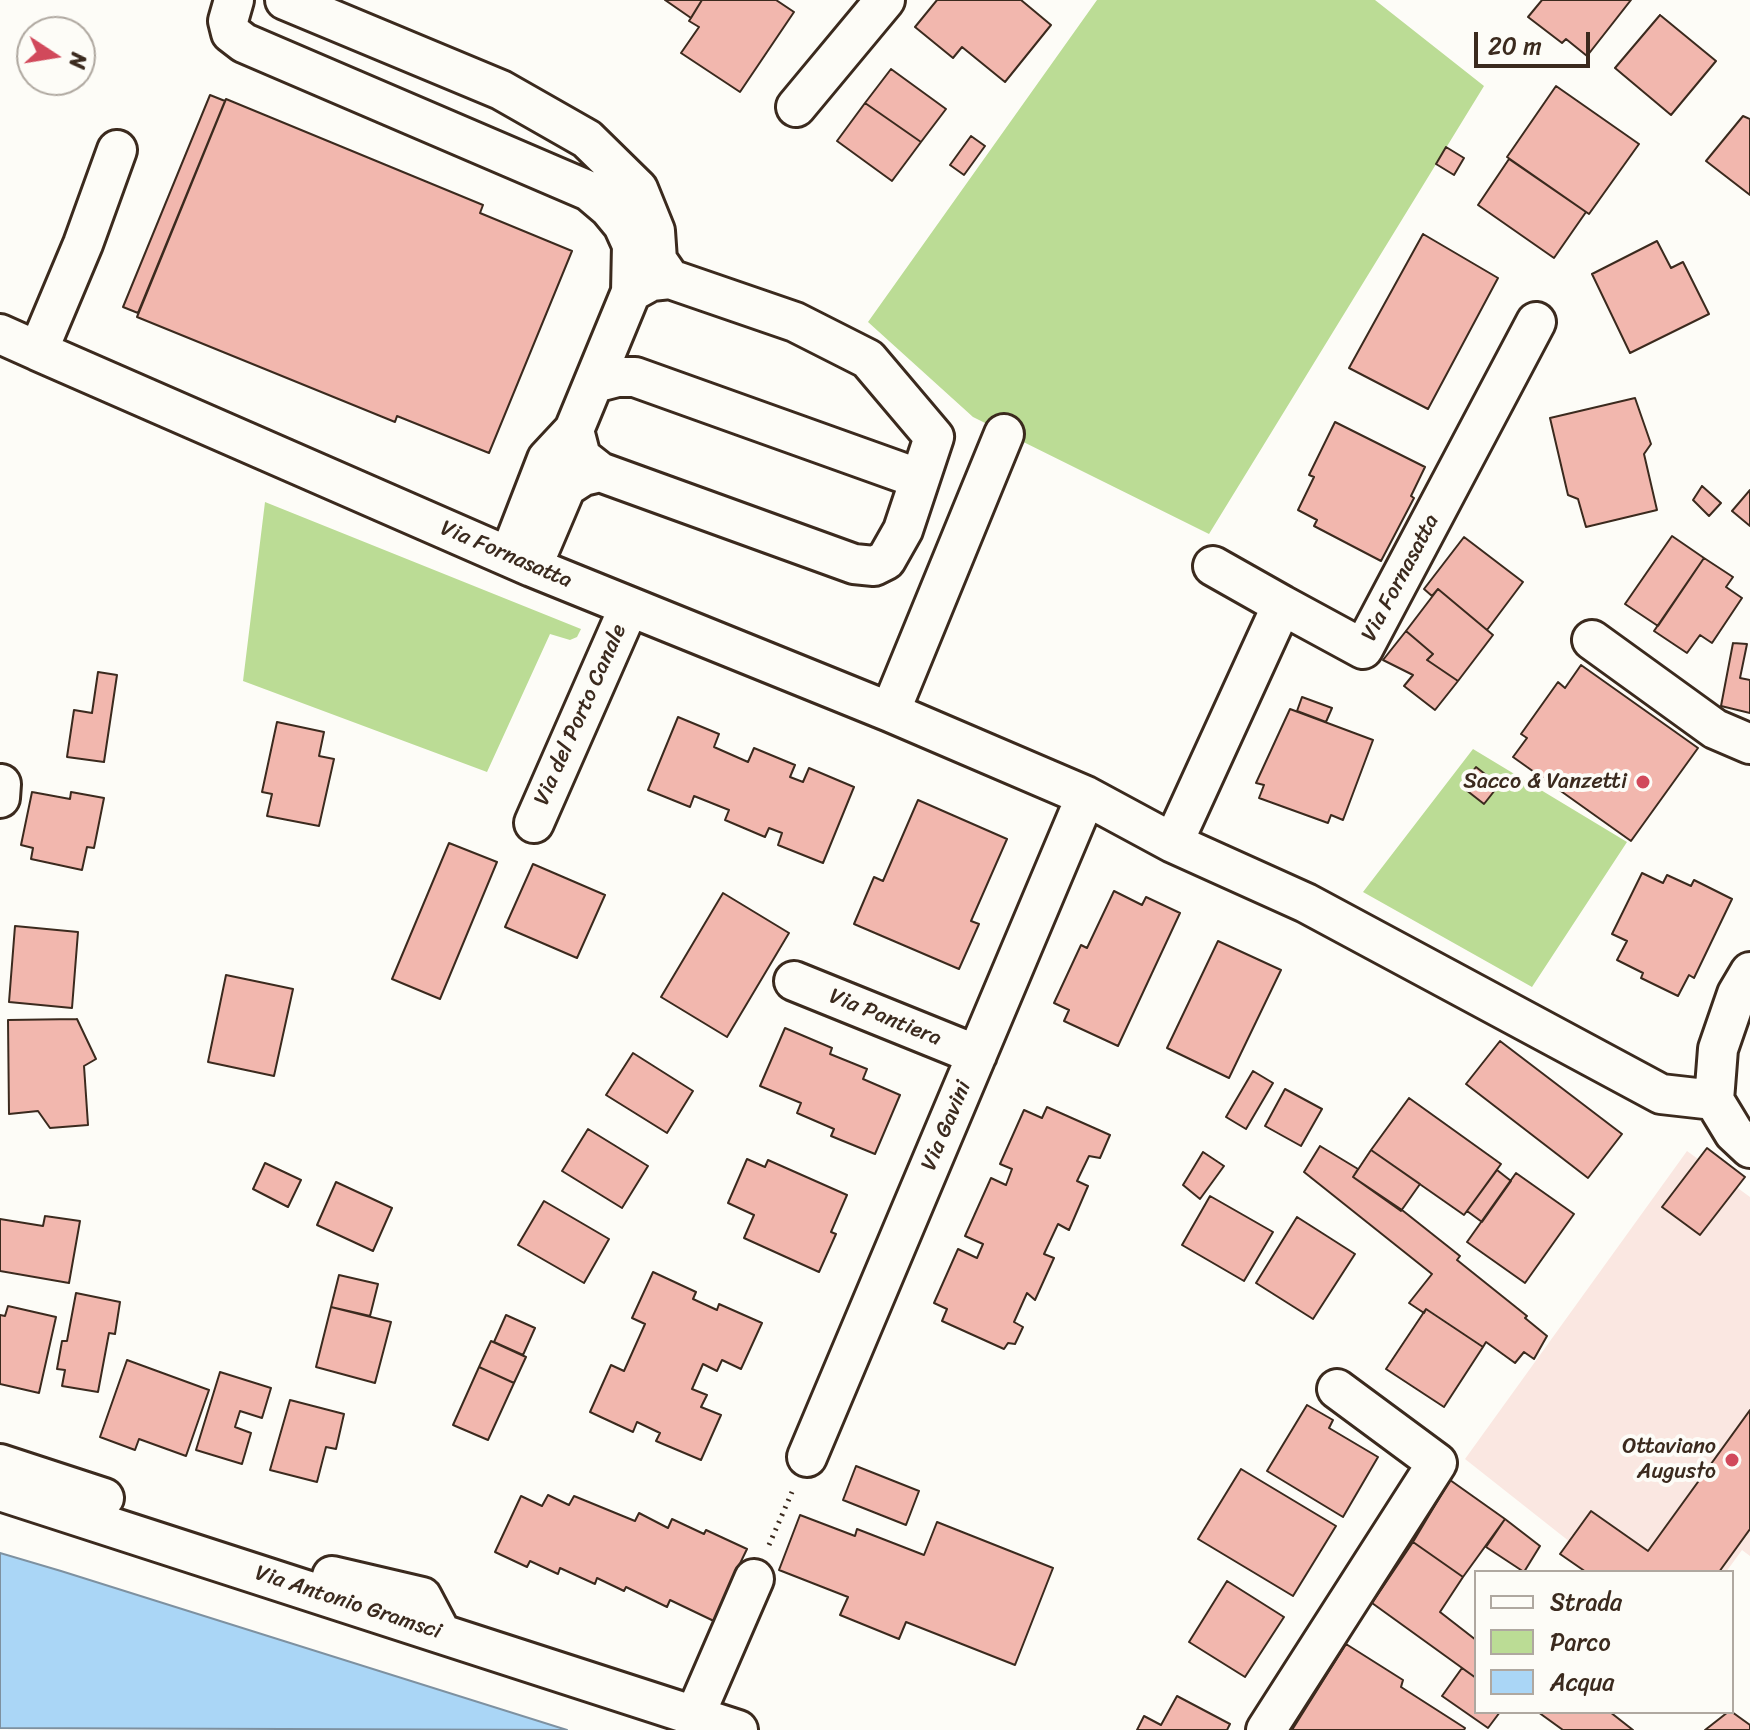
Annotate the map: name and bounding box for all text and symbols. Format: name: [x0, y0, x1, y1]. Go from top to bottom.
north arrow: [16, 16, 96, 96]
scale bar: [1478, 16, 1594, 66]
text: 20 m: [1488, 25, 1542, 67]
text: N: [57, 49, 99, 72]
street label: Via Fornasatta: [1356, 510, 1446, 646]
street label: Via Fornasatta: [436, 515, 576, 595]
street label: Via del Porto Canale: [529, 620, 633, 810]
place label: Sacco & Vanzetti: [1463, 769, 1627, 795]
marker: Sacco & Vanzetti: [1634, 773, 1652, 791]
street label: Via Pantiera: [825, 984, 945, 1052]
street label: Via Gavini: [916, 1077, 978, 1175]
place label: Ottaviano Augusto: [1622, 1434, 1716, 1486]
marker: Ottaviano Augusto: [1723, 1451, 1741, 1469]
street label: Via Antonio Gramsci: [252, 1560, 444, 1646]
legend: [1474, 1570, 1734, 1714]
text: Strada: [1550, 1581, 1622, 1623]
text: Parco: [1550, 1621, 1611, 1663]
text: Acqua: [1550, 1661, 1614, 1703]

